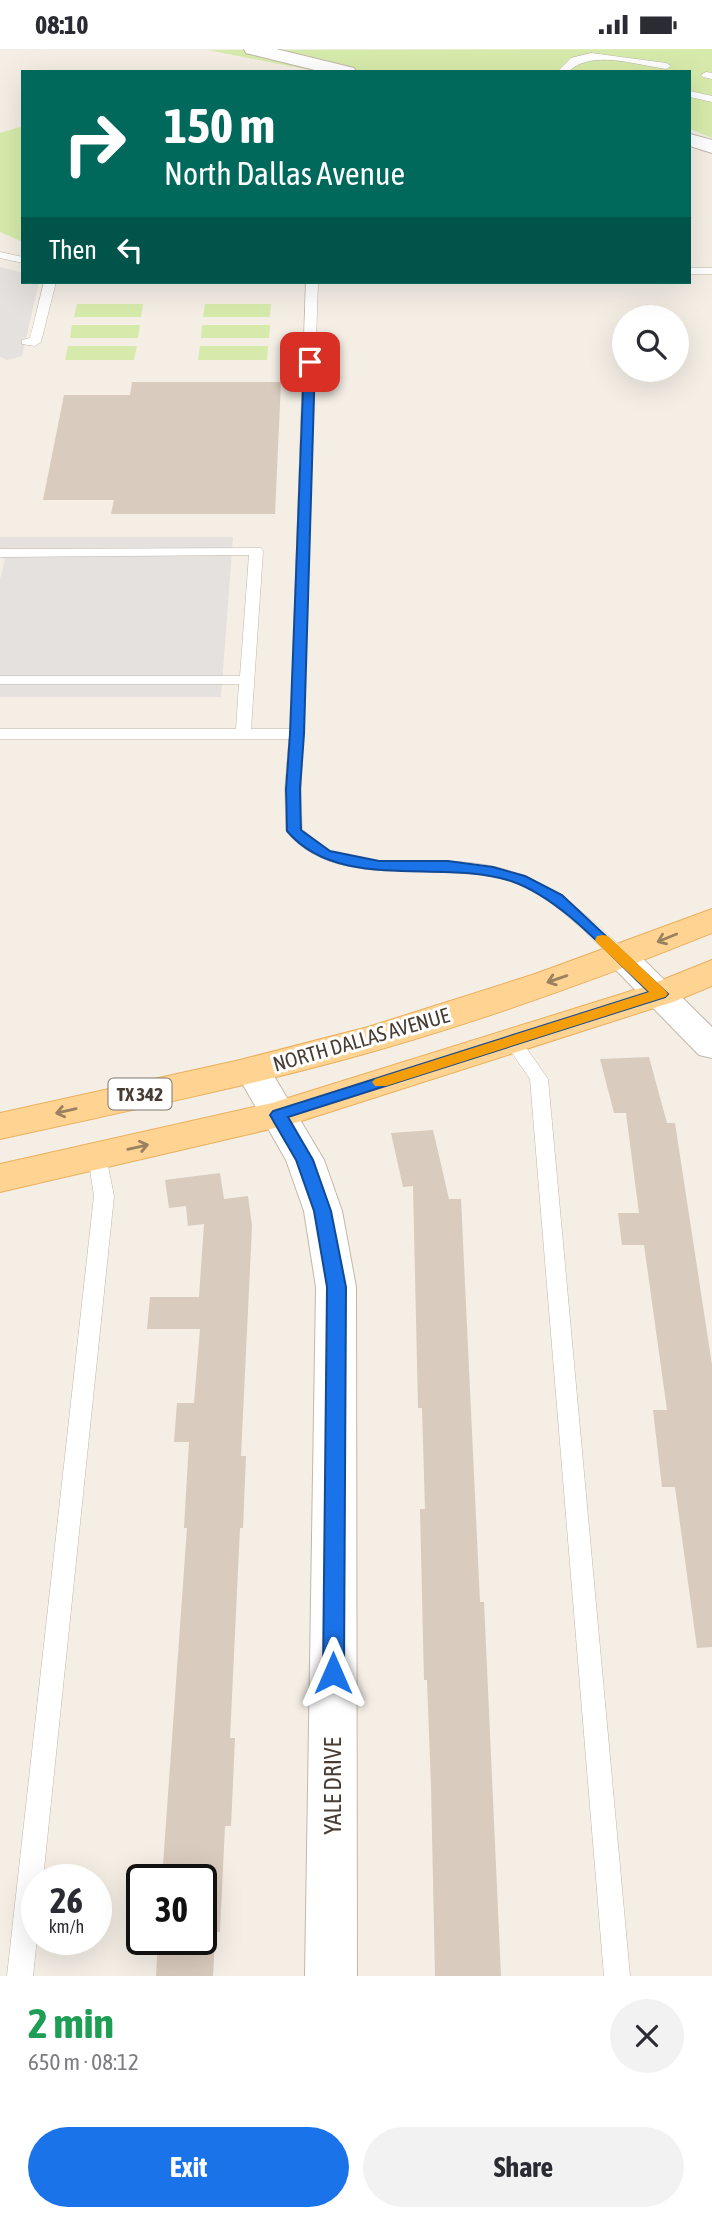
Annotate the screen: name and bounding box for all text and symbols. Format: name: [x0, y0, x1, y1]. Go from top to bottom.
text: 08:10: [35, 10, 89, 40]
text: 150 m: [164, 97, 275, 153]
icon: right: [49, 98, 140, 189]
text: North Dallas Avenue: [164, 155, 405, 192]
icon: left: [111, 231, 149, 269]
text: Then: [49, 235, 97, 265]
map controls: [612, 305, 689, 382]
button: search: [612, 305, 689, 382]
pin: [280, 332, 340, 392]
icon: arrive: [291, 343, 329, 381]
one-way arrow: [656, 933, 678, 946]
one-way arrow: [546, 973, 568, 986]
street label: NORTH DALLAS AVENUE: [270, 1002, 452, 1076]
road number: TX 342: [108, 1079, 172, 1109]
one-way arrow: [55, 1105, 78, 1119]
one-way arrow: [126, 1139, 149, 1153]
position arrow: [296, 1636, 370, 1710]
street label: YALE DRIVE: [319, 1737, 346, 1835]
speed limit sign: 30: [126, 1864, 217, 1955]
text: 26: [50, 1880, 83, 1920]
text: km/h: [49, 1916, 84, 1937]
text: 2 min: [28, 1999, 114, 2047]
button: close: [610, 1999, 684, 2073]
text: 650 m · 08:12: [28, 2049, 139, 2075]
button: Exit: [28, 2127, 349, 2207]
button: Share: [363, 2127, 684, 2207]

